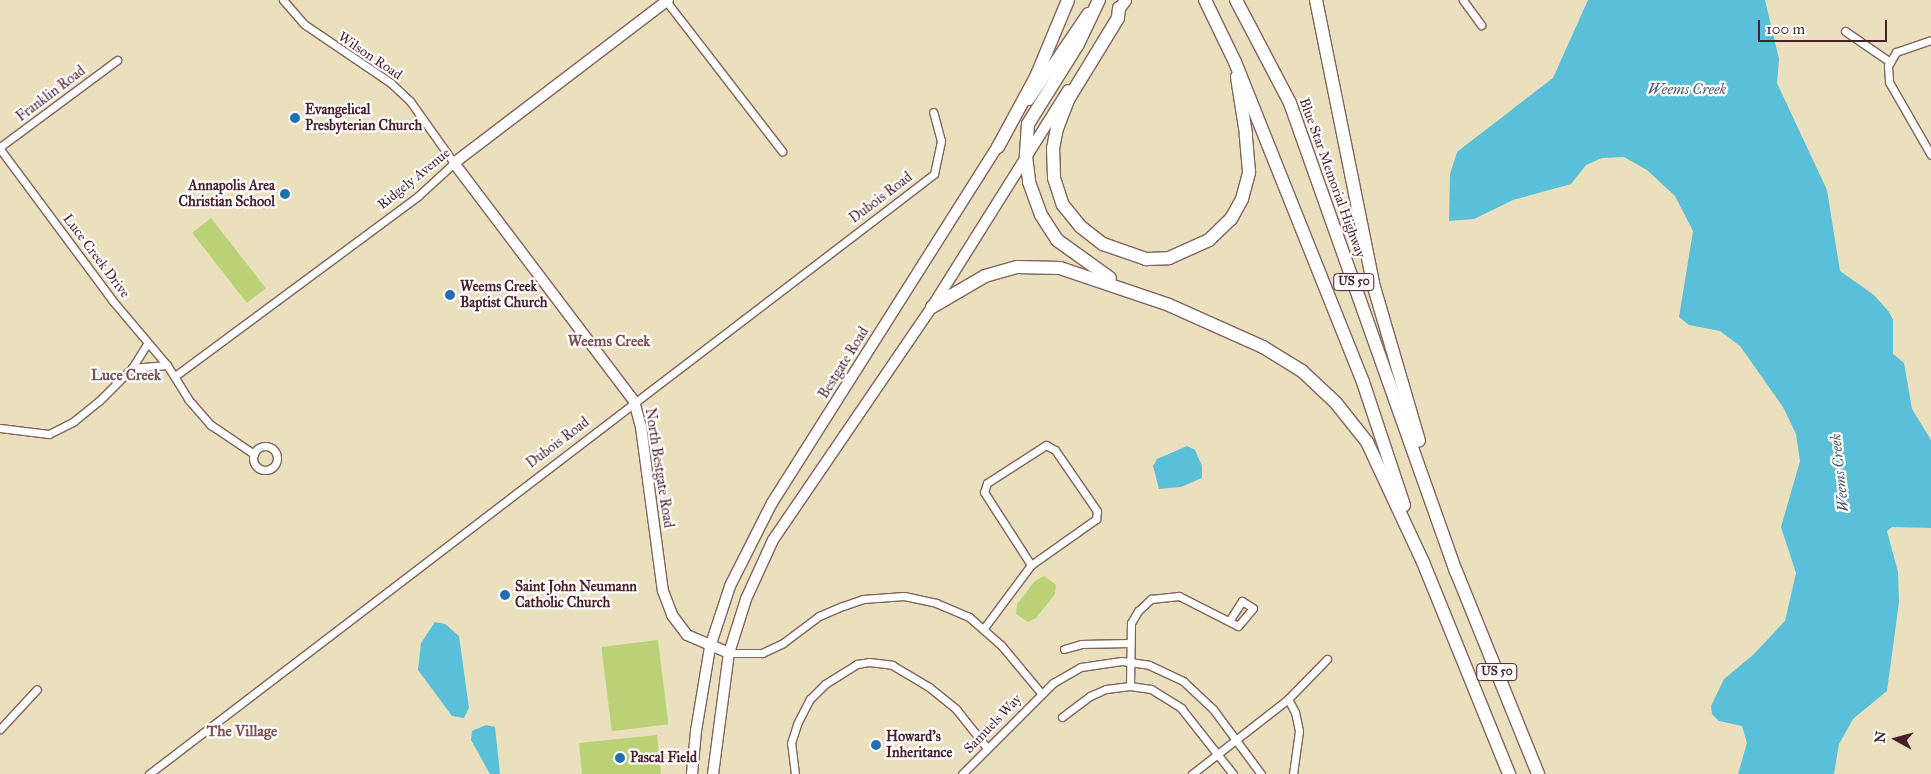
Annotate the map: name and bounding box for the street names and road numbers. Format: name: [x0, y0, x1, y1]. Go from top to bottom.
street label: Wilson Road: [335, 28, 405, 84]
street label: Franklin Road: [13, 63, 89, 125]
street label: Blue Star Memorial Highway: [1295, 96, 1369, 260]
street label: Ridgely Avenue: [374, 145, 454, 213]
street label: Dubois Road: [846, 169, 916, 227]
street label: Luce Creek Drive: [59, 211, 133, 301]
road number: US 50: [1333, 272, 1375, 292]
street label: Bestgate Road: [815, 324, 873, 402]
street label: North Bestgate Road: [641, 407, 677, 529]
street label: Dubois Road: [523, 414, 593, 472]
road number: US 50: [1476, 662, 1518, 682]
street label: Samuels Way: [961, 691, 1025, 757]

